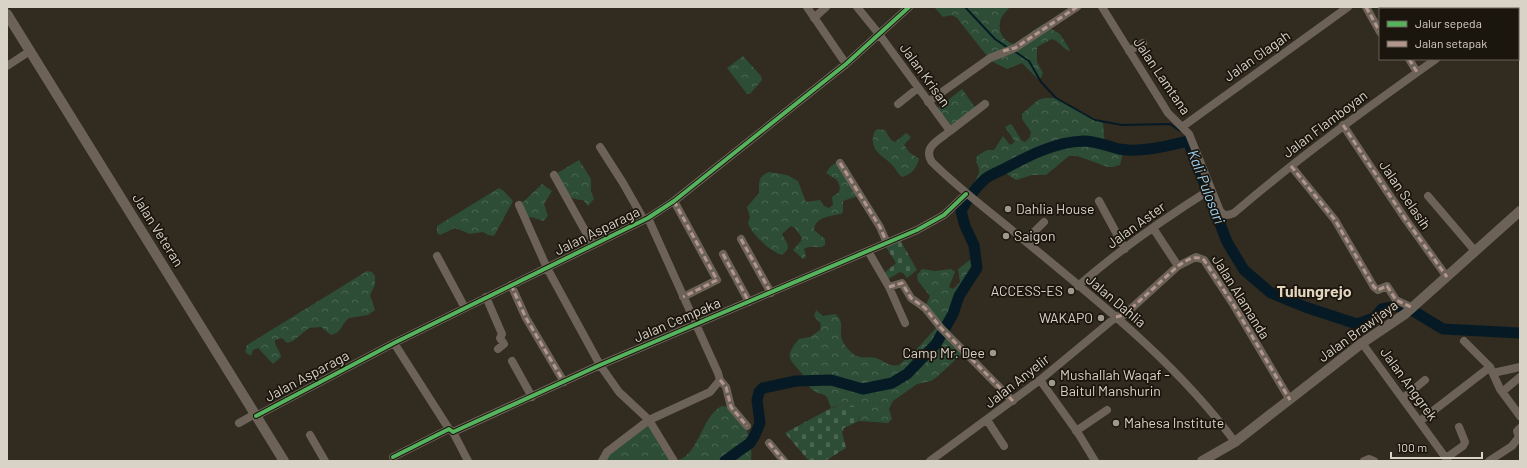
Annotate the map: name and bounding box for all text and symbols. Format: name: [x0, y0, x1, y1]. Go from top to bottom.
legend: [1379, 8, 1519, 60]
text: Jalur sepeda: [1415, 16, 1482, 30]
street label: Jalan Glagah: [1220, 27, 1293, 85]
street label: Jalan Lamtana: [1130, 34, 1195, 118]
text: Jalan setapak: [1415, 36, 1487, 50]
street label: Jalan Krisan: [897, 40, 954, 110]
street label: Jalan Flamboyan: [1279, 86, 1370, 161]
water label: Kali Pulosari: [1185, 147, 1229, 227]
street label: Jalan Selasih: [1376, 157, 1435, 233]
street label: Jalan Veteran: [129, 190, 188, 269]
street label: Jalan Aster: [1103, 198, 1168, 252]
place label: Dahlia House: [1016, 200, 1095, 217]
street label: Jalan Asparaga: [551, 203, 642, 259]
marker: Dahlia House: [1003, 204, 1013, 214]
place label: Saigon: [1014, 227, 1056, 244]
marker: Saigon: [1001, 231, 1011, 241]
street label: Jalan Alamanda: [1209, 252, 1274, 342]
street label: Jalan Dahlia: [1083, 271, 1150, 331]
district label: Tulungrejo: [1276, 281, 1352, 300]
place label: ACCESS-ES: [991, 282, 1063, 299]
marker: ACCESS-ES: [1066, 286, 1076, 296]
street label: Jalan Cempaka: [631, 294, 723, 345]
street label: Jalan Brawijaya: [1314, 296, 1401, 365]
place label: WAKAPO: [1039, 309, 1093, 326]
marker: WAKAPO: [1096, 313, 1106, 323]
place label: Camp Mr. Dee: [902, 344, 985, 361]
street label: Jalan Anggrek: [1377, 344, 1442, 424]
street label: Jalan Asparaga: [262, 346, 352, 405]
marker: Camp Mr. Dee: [988, 348, 998, 358]
street label: Jalan Anyelir: [981, 350, 1052, 411]
place label: Mushallah Waqaf - Baitul Manshurin: [1060, 366, 1170, 399]
marker: Mushallah Waqaf - Baitul Manshurin: [1047, 378, 1057, 388]
place label: Mahesa Institute: [1124, 414, 1224, 431]
marker: Mahesa Institute: [1111, 418, 1121, 428]
scale bar: [1391, 434, 1482, 460]
text: 100 m: [1397, 440, 1427, 454]

